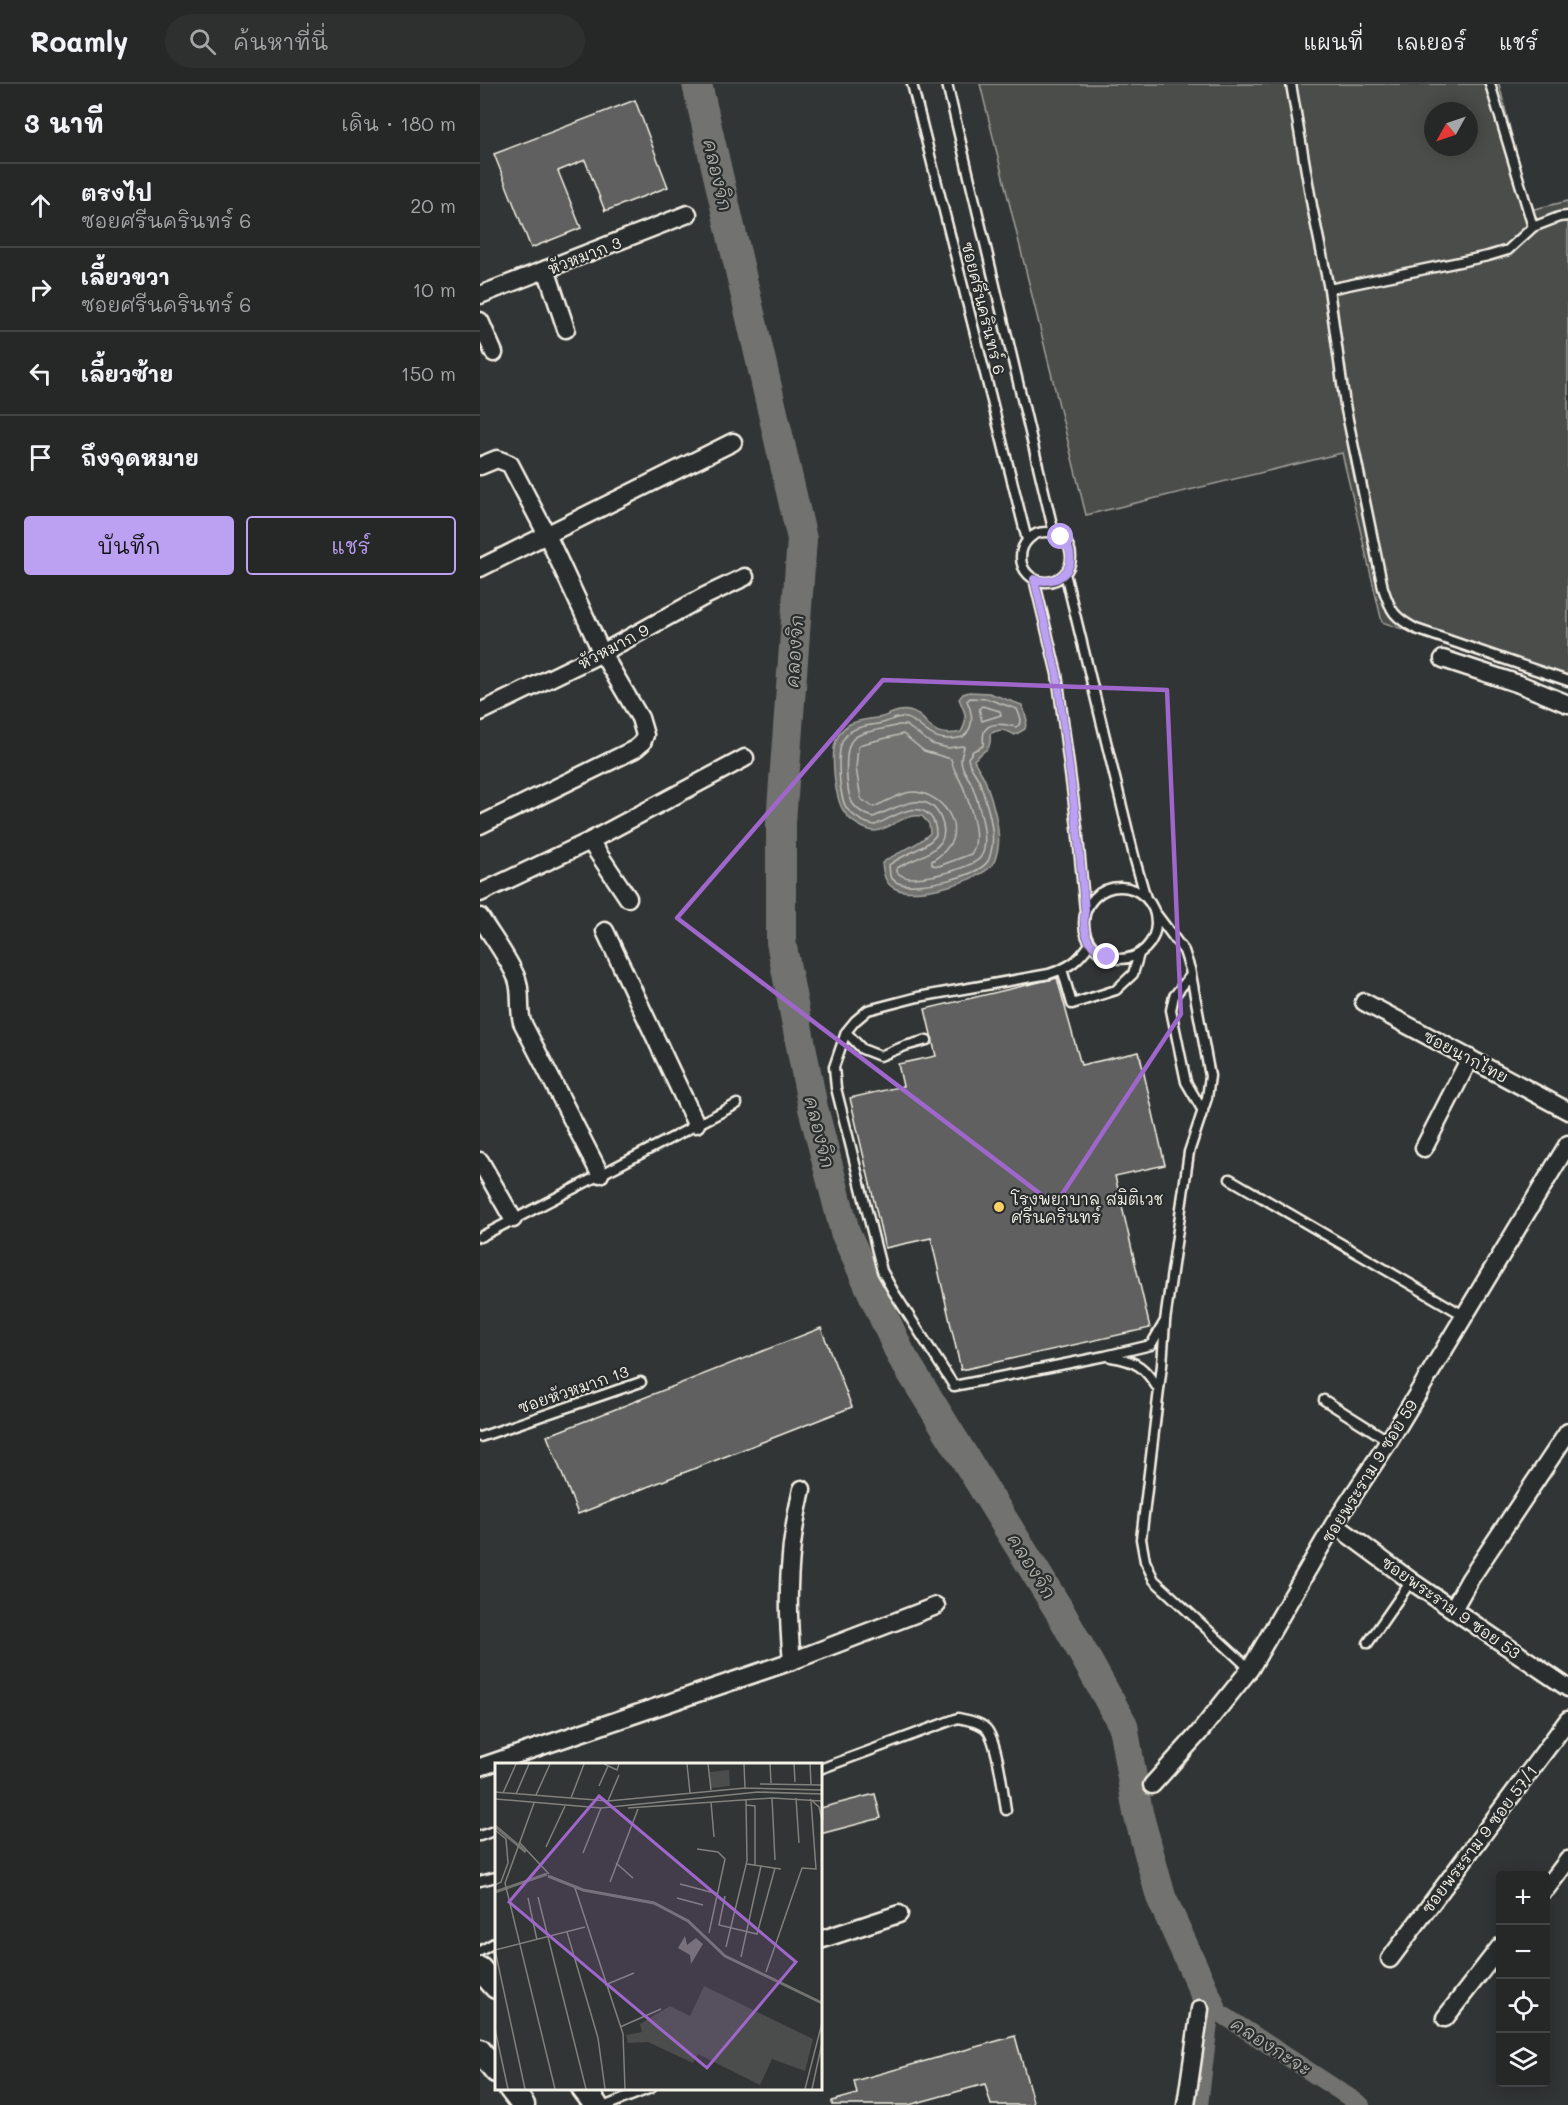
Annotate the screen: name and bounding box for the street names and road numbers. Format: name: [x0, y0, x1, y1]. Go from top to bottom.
street label: หัวหมาก 3: [544, 231, 624, 279]
street label: ซอยศรีนครินทร์ 6: [957, 239, 1011, 377]
street label: หัวหมาก 9: [574, 618, 652, 673]
street label: ซอยนากไทย: [1420, 1025, 1512, 1087]
street label: ซอยหัวหมาก 13: [515, 1360, 631, 1418]
street label: ซอยพระราม 9 ซอย 59: [1316, 1395, 1422, 1547]
street label: ซอยพระราม 9 ซอย 53: [1377, 1551, 1525, 1663]
street label: ซอยพระราม 9 ซอย 57/1: [1416, 1761, 1542, 1917]

